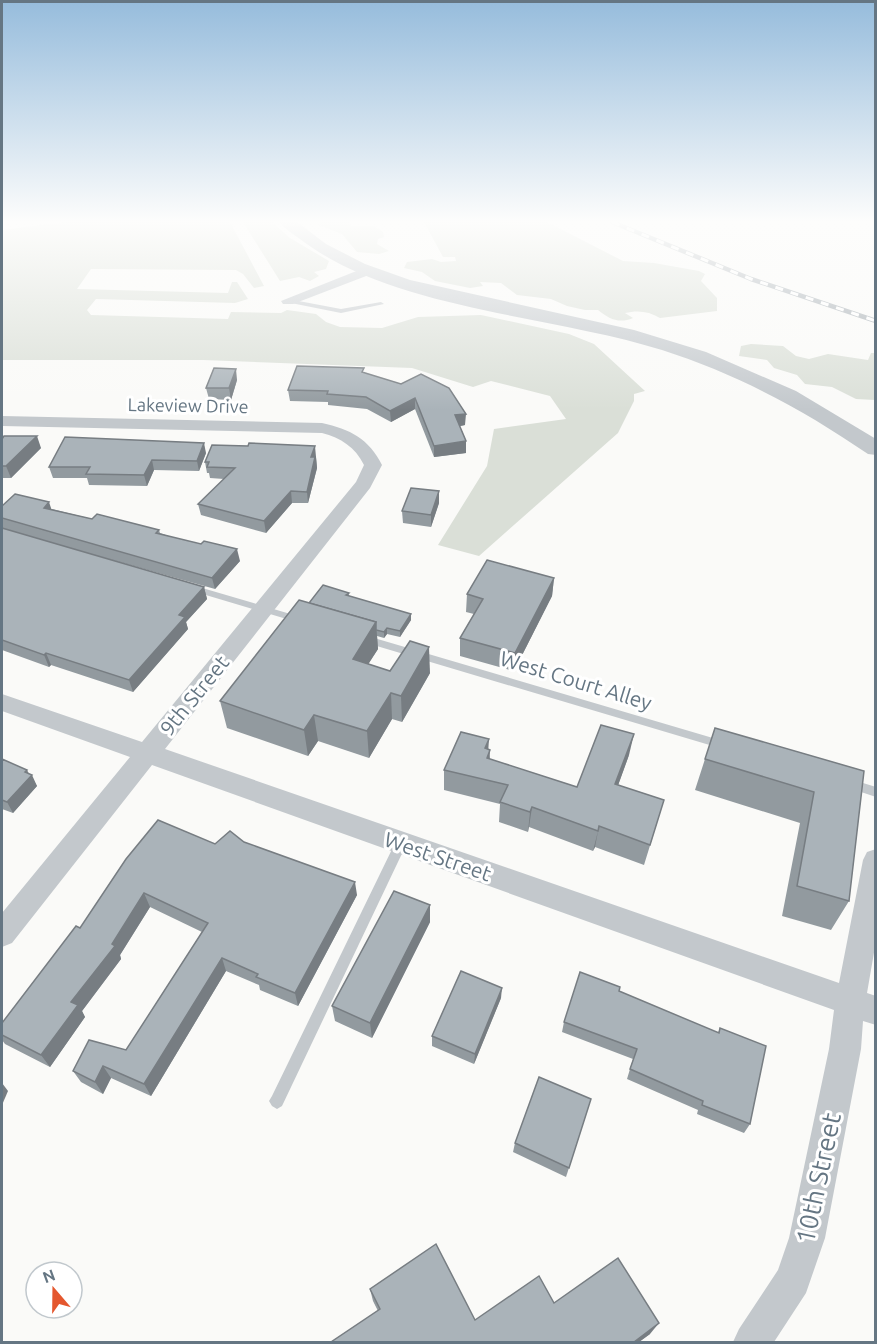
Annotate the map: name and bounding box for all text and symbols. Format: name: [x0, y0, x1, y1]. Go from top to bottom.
street label: Lakeview Drive: [127, 394, 249, 416]
street label: West Court Alley: [497, 646, 655, 714]
street label: 9th Street: [155, 650, 233, 740]
street label: West Street: [381, 827, 495, 885]
street label: 10th Street: [790, 1110, 846, 1246]
north arrow: [24, 1260, 84, 1320]
text: N: [40, 1265, 58, 1286]

